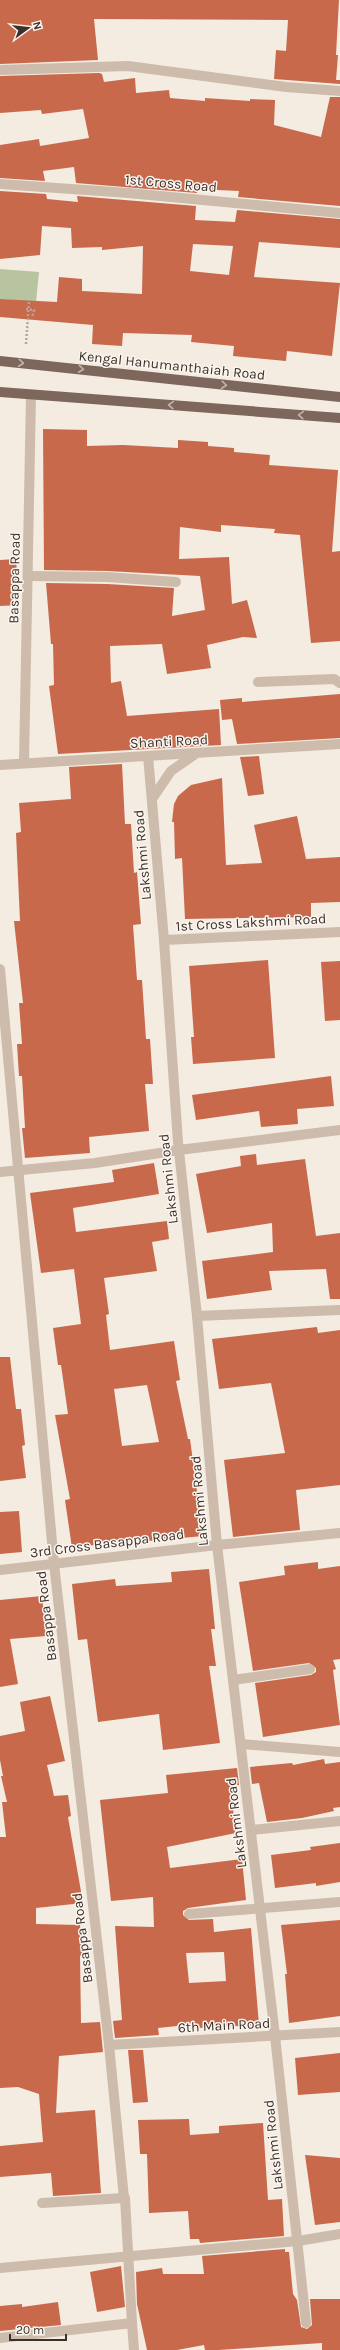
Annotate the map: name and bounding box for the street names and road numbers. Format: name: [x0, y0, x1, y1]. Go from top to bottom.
street label: 1st Cross Road: [124, 171, 218, 196]
street label: Kengal Hanumanthaiah Road: [78, 347, 266, 384]
street label: Basappa Road: [5, 532, 24, 624]
street label: Shanti Road: [130, 731, 208, 752]
street label: Lakshmi Road: [130, 809, 155, 901]
street label: 1st Cross Lakshmi Road: [175, 910, 327, 935]
street label: Lakshmi Road: [155, 1133, 182, 1225]
street label: Lakshmi Road: [187, 1455, 212, 1547]
street label: 3rd Cross Basappa Road: [29, 1526, 185, 1561]
street label: Basappa Road: [33, 1570, 60, 1662]
street label: Lakshmi Road: [223, 1777, 250, 1869]
street label: Basappa Road: [69, 1892, 96, 1984]
street label: 6th Main Road: [177, 2015, 271, 2036]
street label: Lakshmi Road: [260, 2099, 287, 2191]

